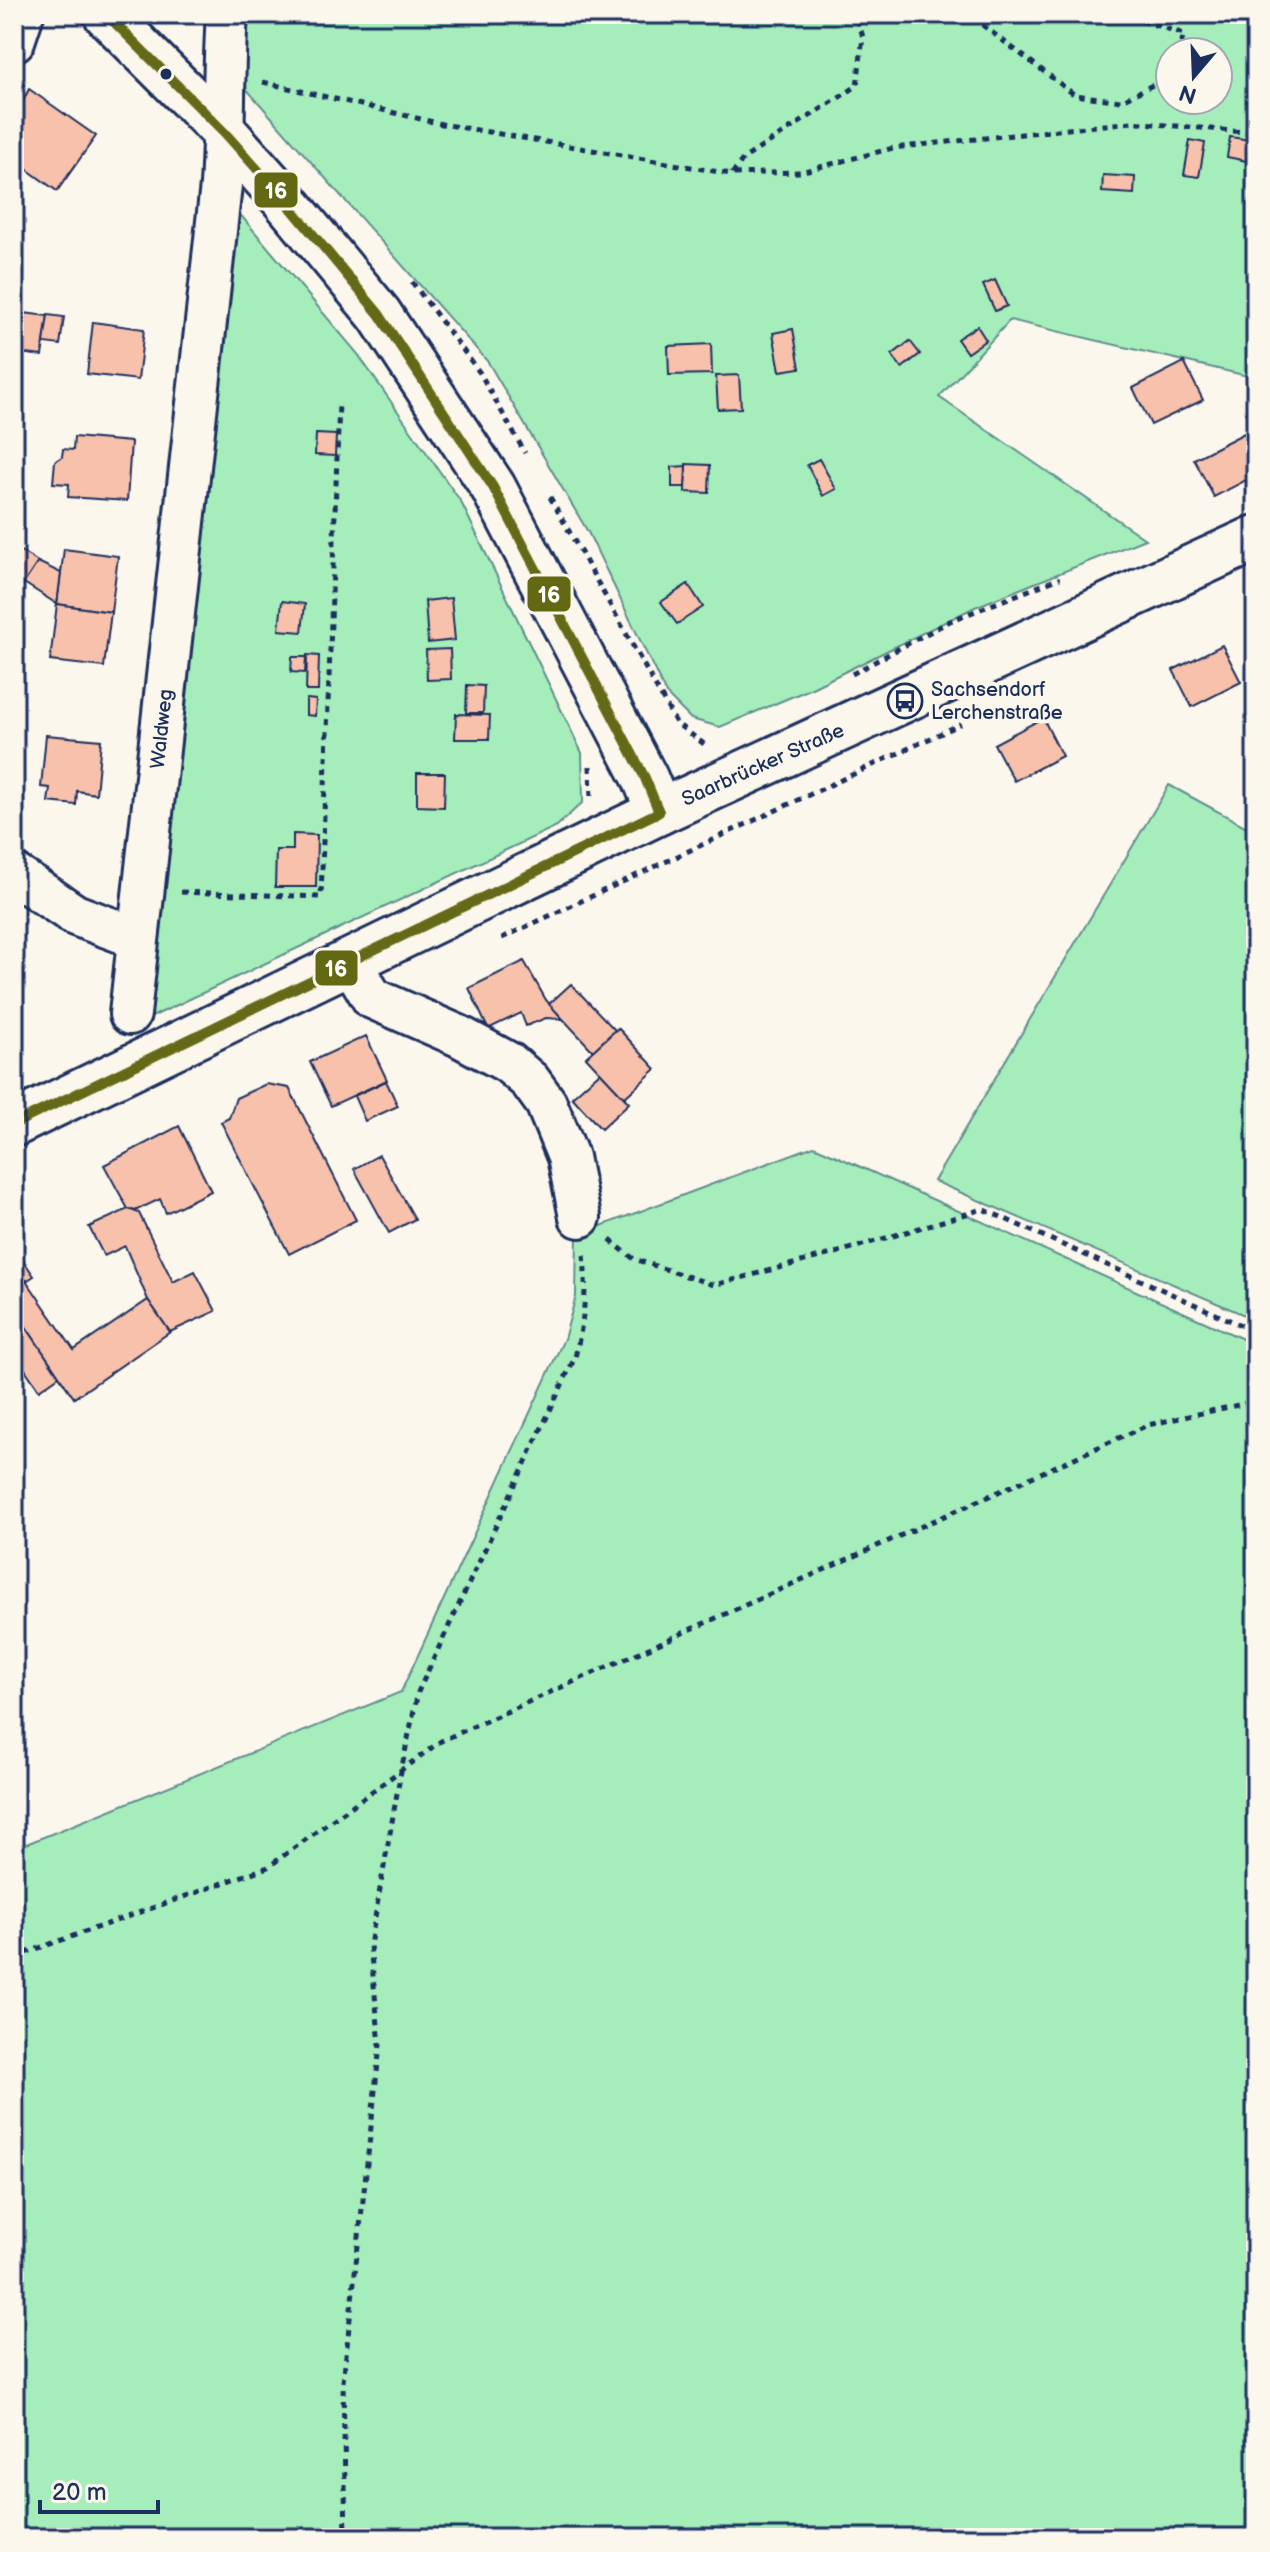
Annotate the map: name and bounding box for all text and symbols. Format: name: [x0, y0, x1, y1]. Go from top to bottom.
north arrow: [1154, 36, 1234, 116]
unlabelled marker: [158, 66, 174, 82]
text: N: [1176, 78, 1200, 109]
line badge: 16: [253, 171, 299, 209]
text: 16: [265, 178, 287, 205]
line badge: 16: [526, 575, 572, 613]
text: 16: [538, 582, 560, 609]
place label: Sachsendorf Lerchenstraße: [931, 678, 1063, 725]
bus stop icon: Sachsendorf Lerchenstraße: [886, 682, 924, 720]
street label: Waldweg: [146, 688, 178, 770]
street label: Saarbrücker Straße: [678, 718, 848, 812]
line badge: 16: [314, 949, 359, 987]
text: 16: [325, 956, 347, 983]
scale bar: [40, 2464, 158, 2514]
text: 20 m: [52, 2478, 107, 2507]

